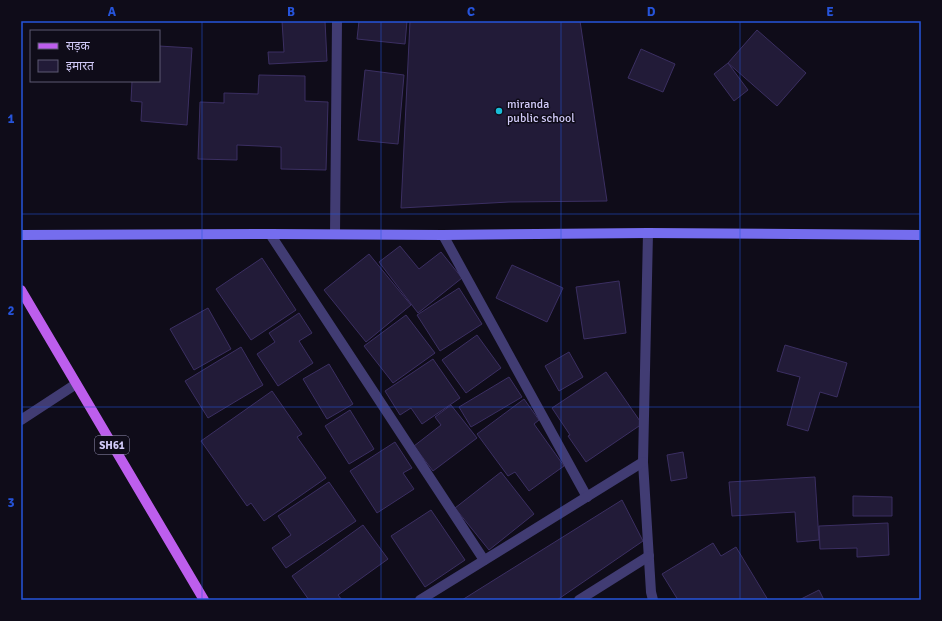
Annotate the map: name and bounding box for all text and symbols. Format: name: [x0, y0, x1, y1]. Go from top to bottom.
text: A: [108, 4, 117, 20]
text: B: [287, 4, 295, 20]
text: C: [467, 4, 475, 20]
text: D: [647, 4, 656, 20]
text: E: [826, 4, 834, 20]
legend: [30, 30, 160, 82]
text: सड़क: [66, 39, 91, 54]
text: इमारत: [66, 59, 95, 74]
place label: miranda public school: [507, 97, 575, 126]
marker: miranda public school: [494, 106, 504, 116]
text: 1: [7, 111, 15, 127]
text: 2: [7, 303, 15, 319]
road number: SH61: [95, 436, 129, 454]
text: 3: [7, 495, 15, 511]

